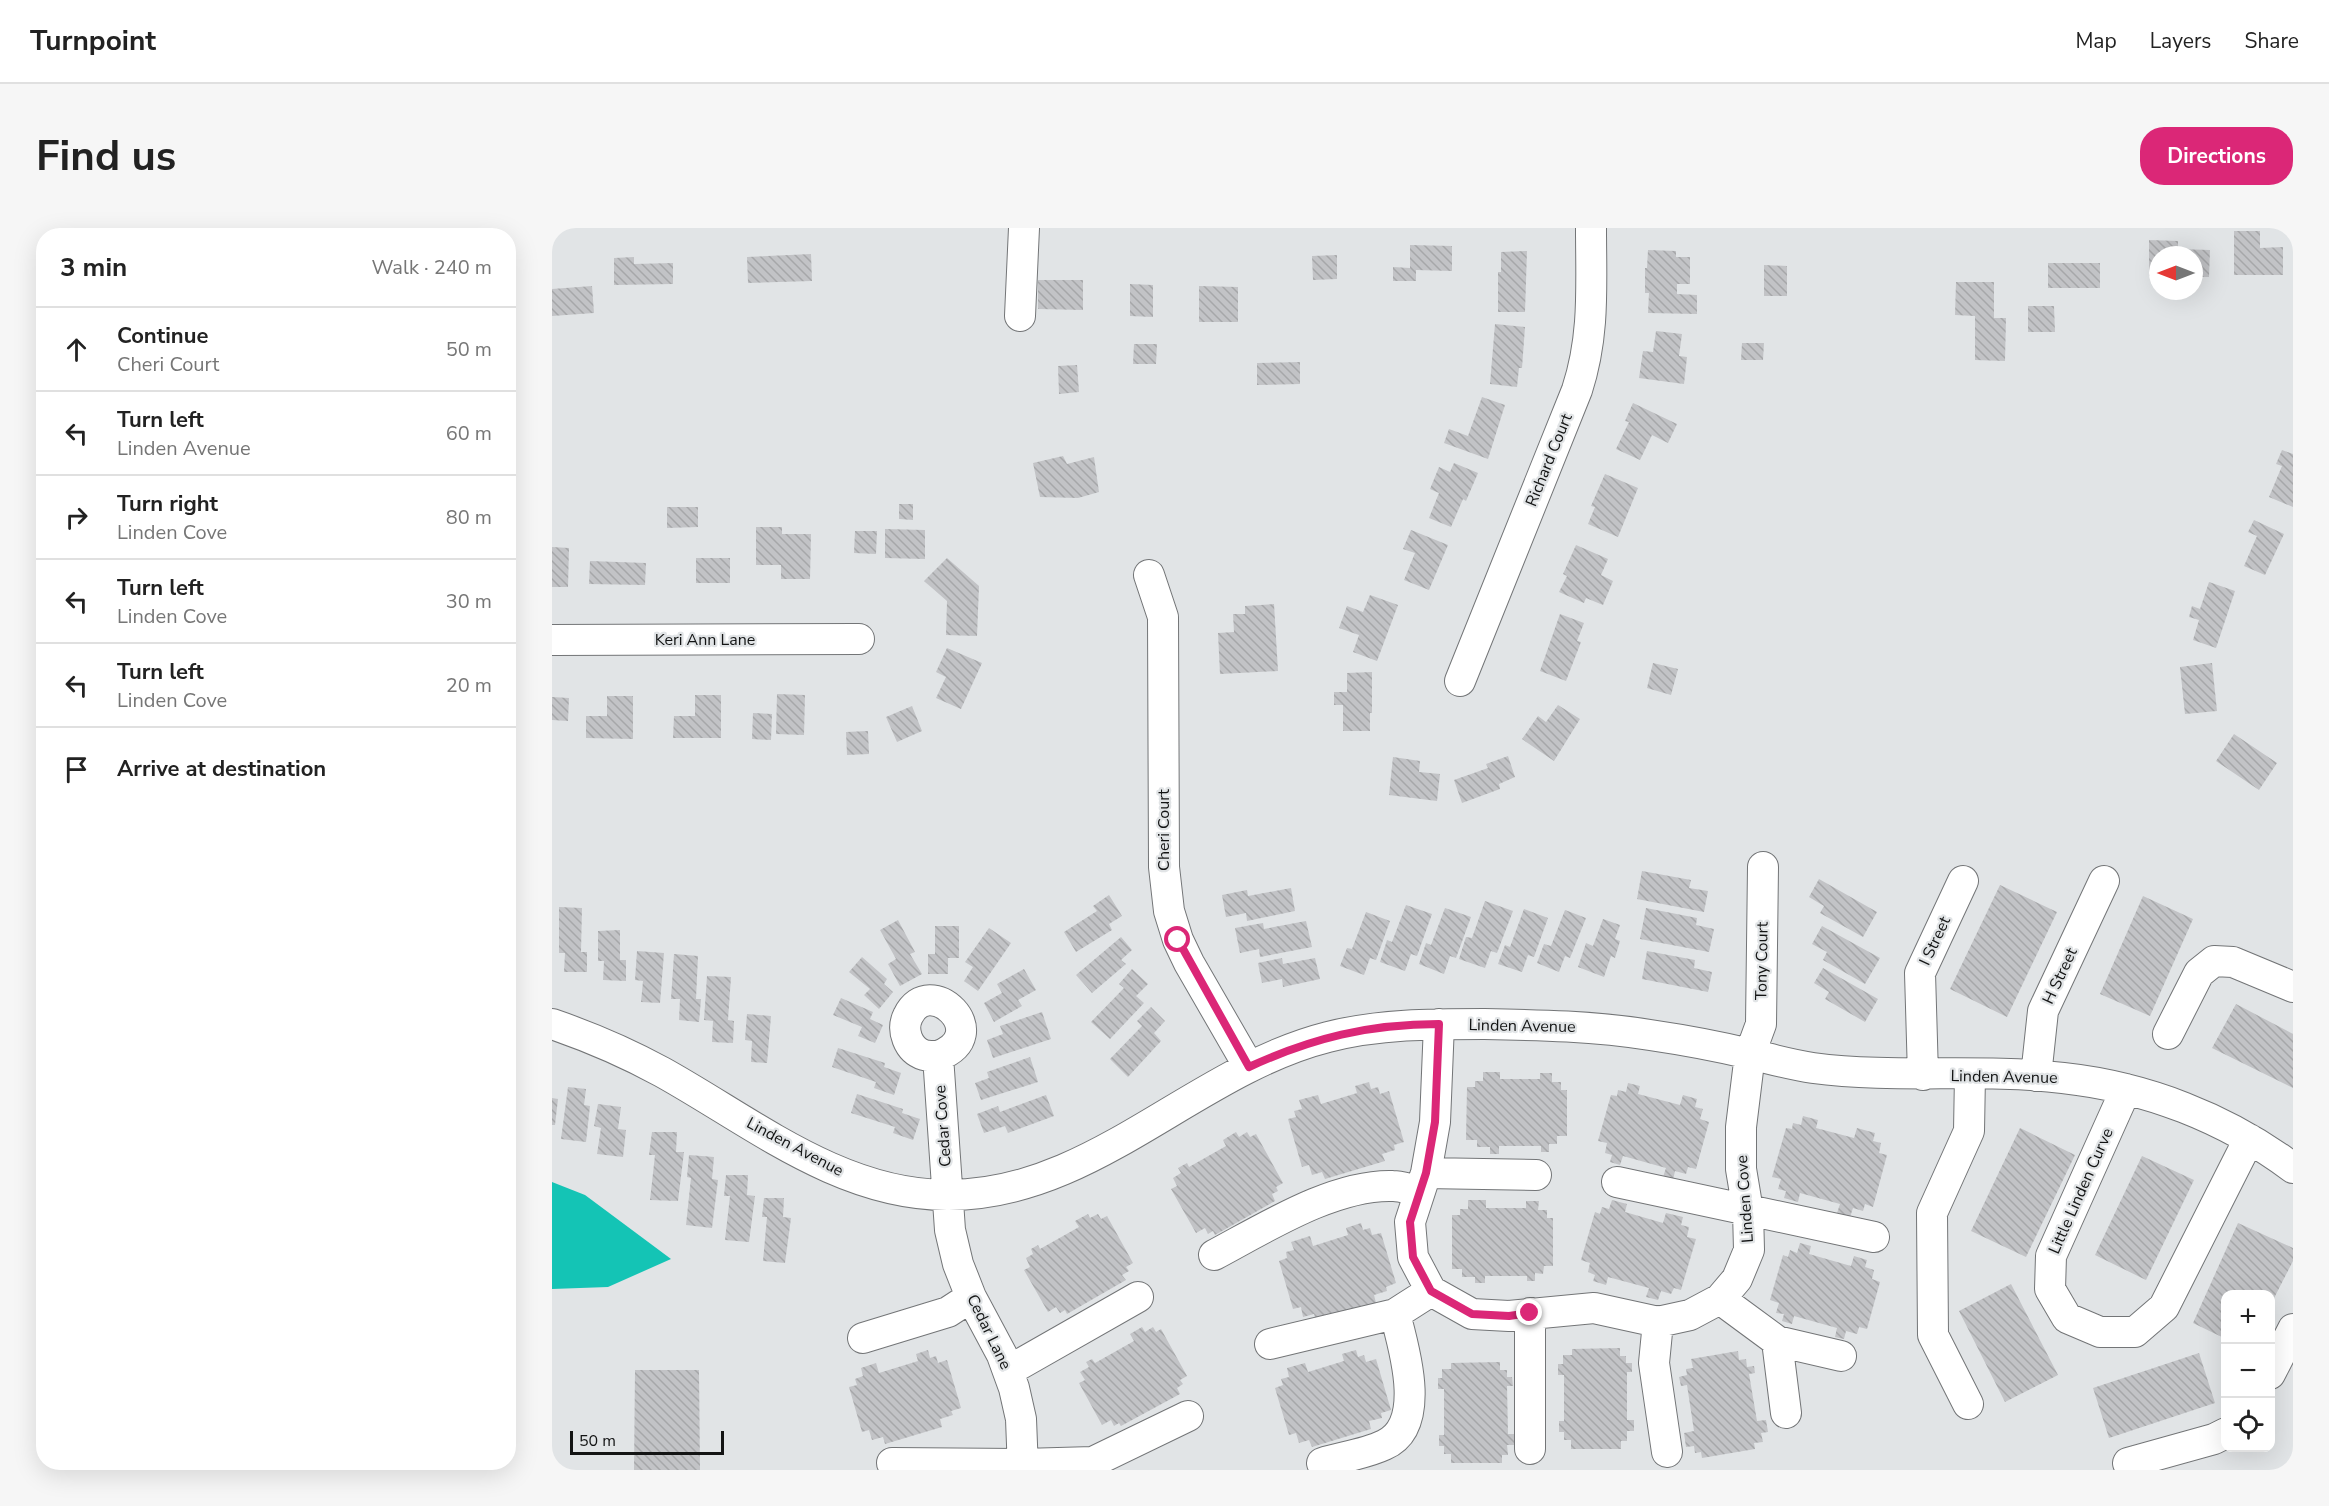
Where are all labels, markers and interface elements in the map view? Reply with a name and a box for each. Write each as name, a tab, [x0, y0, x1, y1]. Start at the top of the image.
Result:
text: Turnpoint	[30, 22, 156, 60]
text: Map	[2075, 27, 2117, 55]
text: Layers	[2150, 27, 2211, 55]
text: Share	[2244, 27, 2299, 55]
button: Directions	[2140, 127, 2293, 185]
text: Find us	[36, 128, 176, 185]
north arrow	[2149, 246, 2203, 300]
text: 3 min	[60, 250, 127, 285]
text: Walk · 240 m	[372, 254, 492, 281]
text: Continue	[117, 321, 208, 351]
icon: ahead	[60, 333, 93, 366]
text: 50 m	[446, 336, 492, 363]
text: Cheri Court	[117, 351, 219, 378]
text: Turn left	[117, 405, 204, 435]
street label: Richard Court	[1520, 410, 1578, 510]
icon: left	[60, 417, 93, 450]
text: 60 m	[446, 420, 492, 447]
text: Linden Avenue	[117, 435, 251, 462]
text: Turn right	[117, 489, 218, 519]
icon: right	[60, 501, 93, 534]
text: 80 m	[446, 504, 492, 531]
text: Linden Cove	[117, 519, 227, 546]
text: Turn left	[117, 573, 204, 603]
icon: left	[60, 585, 93, 618]
text: 30 m	[446, 588, 492, 615]
text: Linden Cove	[117, 603, 227, 630]
street label: Keri Ann Lane	[655, 629, 755, 651]
text: Turn left	[117, 657, 204, 687]
icon: left	[60, 669, 93, 702]
text: 20 m	[446, 672, 492, 699]
text: Linden Cove	[117, 687, 227, 714]
icon: arrive	[60, 753, 93, 786]
text: Arrive at destination	[117, 754, 326, 784]
street label: Cheri Court	[1153, 789, 1175, 871]
street label: I Street	[1914, 912, 1956, 969]
street label: Tony Court	[1750, 921, 1774, 1000]
route start	[1164, 926, 1190, 952]
street label: H Street	[2037, 944, 2083, 1008]
street label: Linden Avenue	[1468, 1014, 1576, 1038]
street label: Linden Avenue	[1950, 1065, 2058, 1089]
street label: Cedar Cove	[929, 1084, 957, 1168]
street label: Linden Avenue	[743, 1112, 847, 1182]
street label: Little Linden Curve	[2043, 1125, 2119, 1257]
street label: Linden Cove	[1731, 1154, 1759, 1244]
map controls	[2221, 1290, 2275, 1452]
button: +	[2221, 1290, 2275, 1344]
street label: Cedar Lane	[961, 1291, 1017, 1373]
route end	[1516, 1299, 1542, 1325]
button: −	[2221, 1344, 2275, 1398]
button: locate	[2221, 1398, 2275, 1452]
scale bar	[570, 1428, 724, 1456]
text: 50 m	[579, 1430, 616, 1452]

